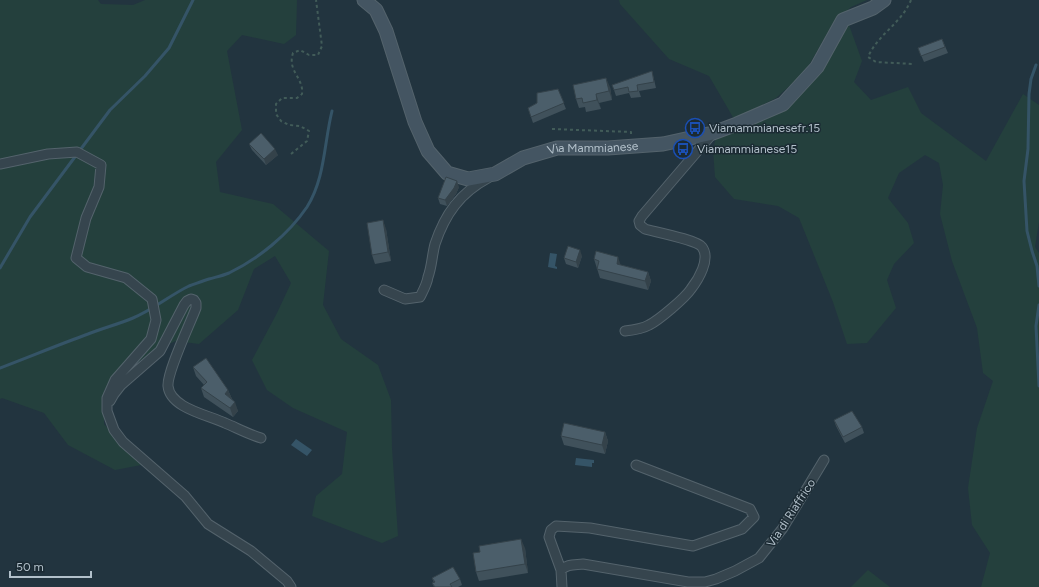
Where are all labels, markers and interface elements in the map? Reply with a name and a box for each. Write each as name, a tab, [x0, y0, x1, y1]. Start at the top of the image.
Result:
bus stop icon: Viamammianesefr.15	[684, 117, 706, 139]
place label: Viamammianesefr.15	[709, 121, 820, 135]
bus stop icon: Viamammianese15	[672, 138, 694, 160]
street label: Via Mammianese	[546, 139, 639, 157]
place label: Viamammianese15	[697, 142, 797, 156]
street label: Via di Riaffrico	[764, 476, 818, 550]
scale bar	[10, 553, 91, 579]
text: 50 m	[16, 560, 44, 574]

